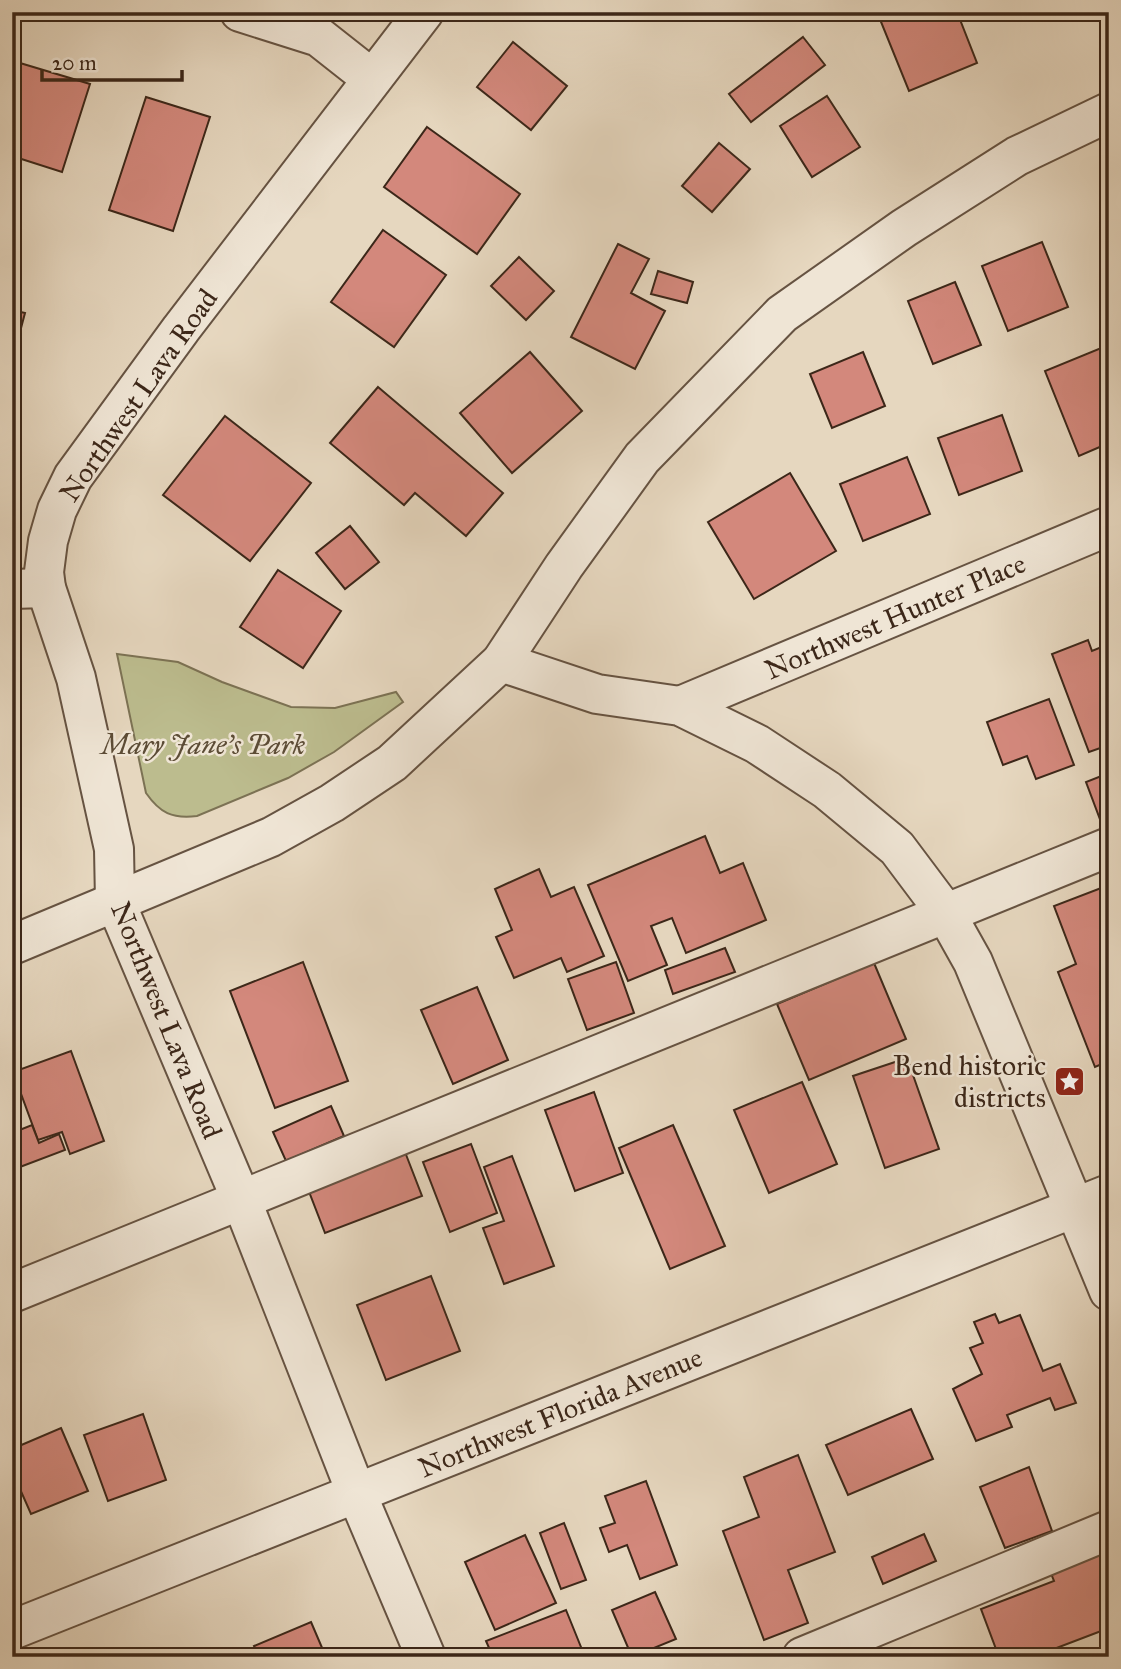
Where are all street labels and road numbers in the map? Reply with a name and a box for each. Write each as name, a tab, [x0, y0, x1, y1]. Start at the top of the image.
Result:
street label: Northwest Lava Road	[52, 282, 225, 509]
street label: Northwest Hunter Place	[760, 546, 1031, 687]
street label: Northwest Lava Road	[103, 897, 230, 1144]
street label: Northwest Florida Avenue	[413, 1339, 707, 1485]

